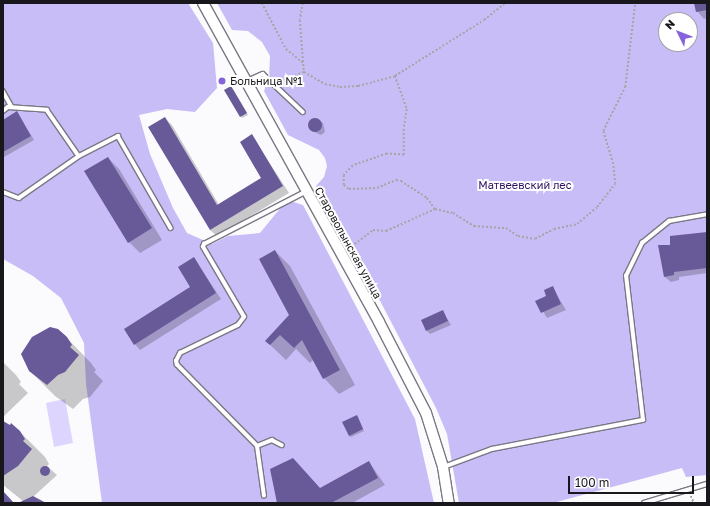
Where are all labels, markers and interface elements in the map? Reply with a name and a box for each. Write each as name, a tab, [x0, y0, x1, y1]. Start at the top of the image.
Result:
north arrow	[658, 12, 698, 52]
text: N	[662, 17, 677, 32]
place label: Больница №1	[230, 74, 303, 88]
marker: Больница №1	[217, 76, 227, 86]
park label: Матвеевский лес	[478, 178, 572, 192]
street label: Староволынская улица	[312, 185, 384, 301]
scale bar	[570, 468, 696, 494]
text: 100 m	[575, 475, 609, 490]

